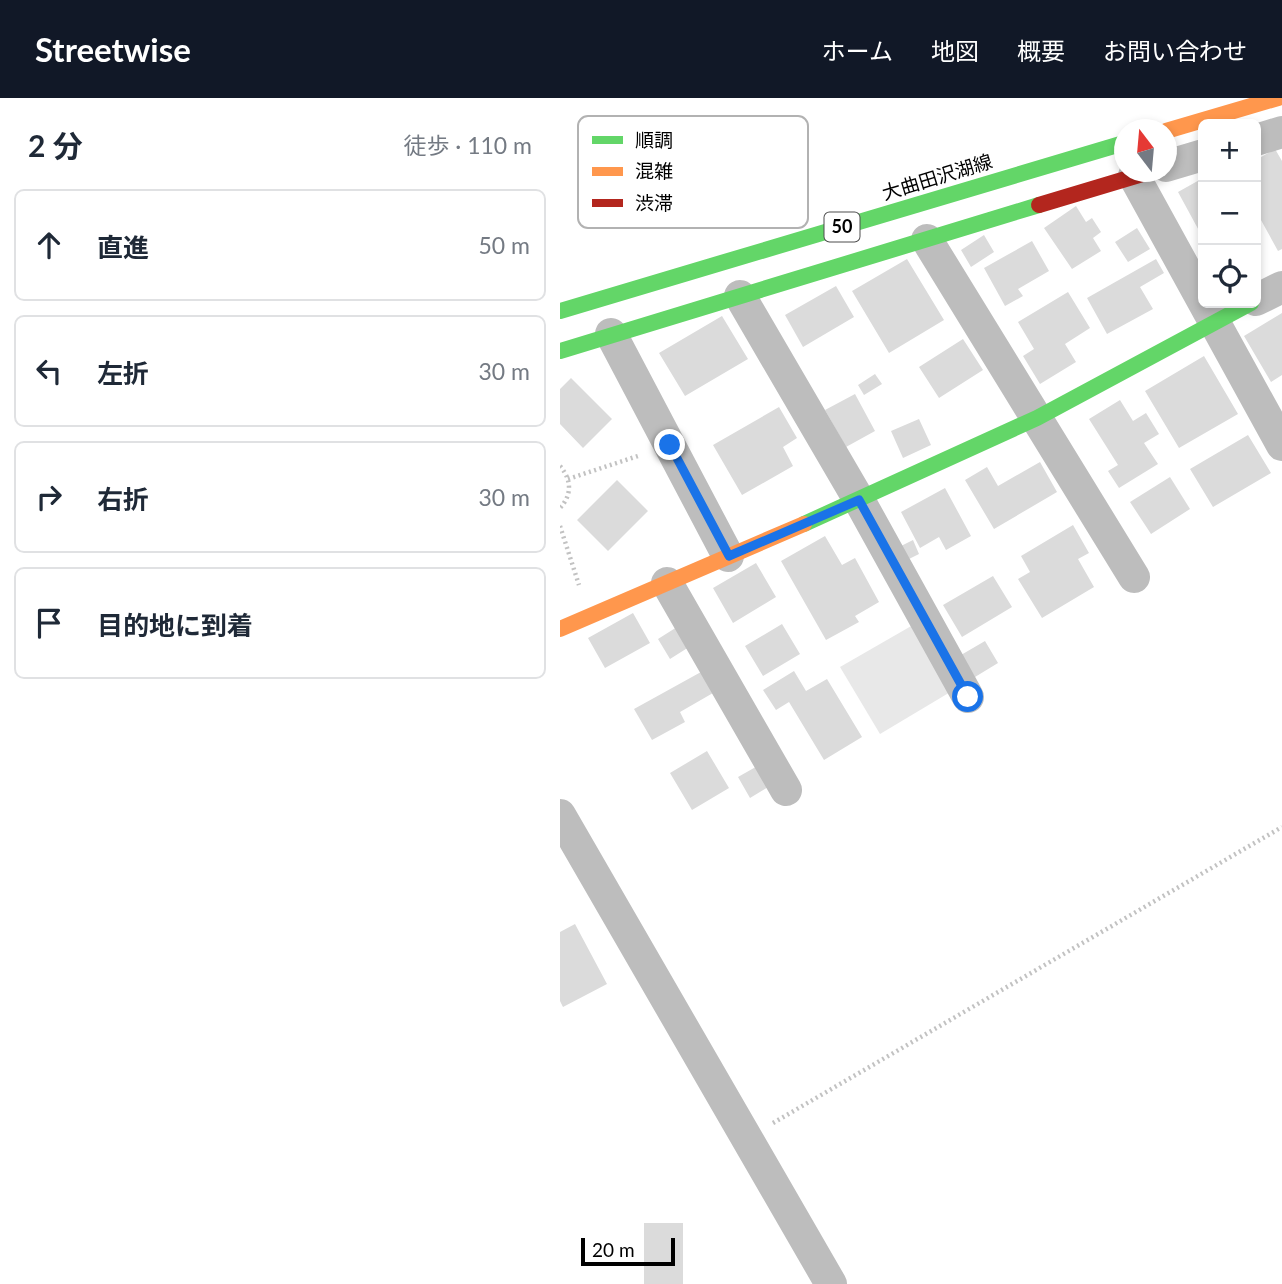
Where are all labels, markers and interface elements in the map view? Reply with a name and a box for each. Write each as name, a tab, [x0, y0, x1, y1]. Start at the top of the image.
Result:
text: Streetwise	[35, 29, 191, 69]
text: ホーム	[822, 36, 893, 65]
text: 地図	[931, 36, 979, 65]
text: 概要	[1017, 36, 1065, 65]
text: お問い合わせ	[1103, 36, 1247, 65]
legend	[578, 116, 808, 228]
north arrow	[1114, 119, 1177, 182]
map controls	[1198, 119, 1261, 308]
button: +	[1198, 119, 1261, 182]
text: 2 分	[28, 127, 83, 163]
text: 順調	[635, 128, 673, 151]
text: 徒歩 · 110 m	[403, 131, 532, 159]
street label: 大曲田沢湖線	[879, 149, 995, 204]
text: 混雑	[635, 159, 673, 182]
button: −	[1198, 182, 1261, 245]
text: 渋滞	[635, 191, 673, 214]
road number: 50	[824, 212, 860, 242]
icon: ahead	[30, 226, 68, 264]
text: 直進	[97, 231, 149, 263]
text: 50 m	[479, 231, 530, 259]
button: locate	[1198, 245, 1261, 308]
icon: left	[30, 352, 68, 390]
text: 左折	[97, 357, 149, 389]
text: 30 m	[479, 357, 530, 385]
route end	[654, 429, 685, 460]
icon: right	[30, 478, 68, 516]
text: 右折	[97, 483, 149, 515]
text: 30 m	[479, 483, 530, 511]
icon: arrive	[30, 604, 68, 642]
text: 目的地に到着	[97, 609, 253, 641]
route start	[952, 681, 983, 712]
scale bar	[581, 1235, 676, 1267]
text: 20 m	[592, 1238, 635, 1261]

